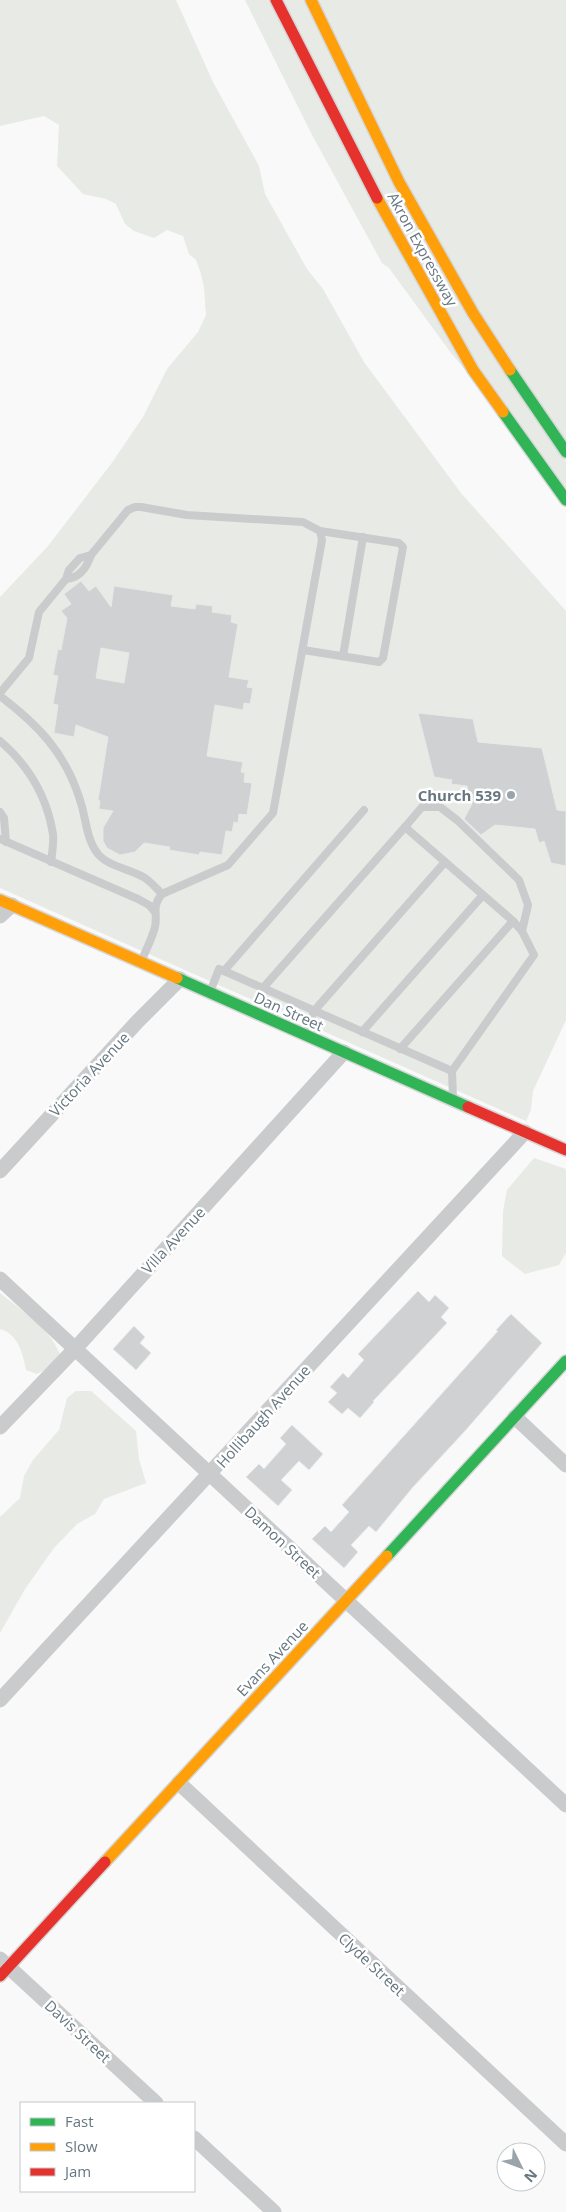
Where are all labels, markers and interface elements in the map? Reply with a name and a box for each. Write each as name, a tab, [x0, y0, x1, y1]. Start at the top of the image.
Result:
street label: Akron Expressway	[383, 188, 463, 310]
place label: Church 539	[418, 785, 501, 805]
marker: Church 539	[505, 789, 517, 801]
street label: Dan Street	[251, 987, 327, 1035]
street label: Victoria Avenue	[45, 1027, 133, 1121]
street label: Villa Avenue	[137, 1202, 209, 1278]
street label: Hollibaugh Avenue	[212, 1360, 314, 1472]
street label: Damon Street	[241, 1502, 325, 1582]
street label: Evans Avenue	[232, 1616, 312, 1700]
street label: Clyde Street	[334, 1928, 410, 2000]
street label: Davis Street	[41, 1995, 115, 2067]
legend	[20, 2102, 195, 2192]
text: Fast	[65, 2111, 94, 2131]
text: Slow	[65, 2136, 98, 2156]
north arrow	[496, 2142, 546, 2192]
text: Jam	[63, 2161, 91, 2181]
text: N	[520, 2165, 542, 2187]

